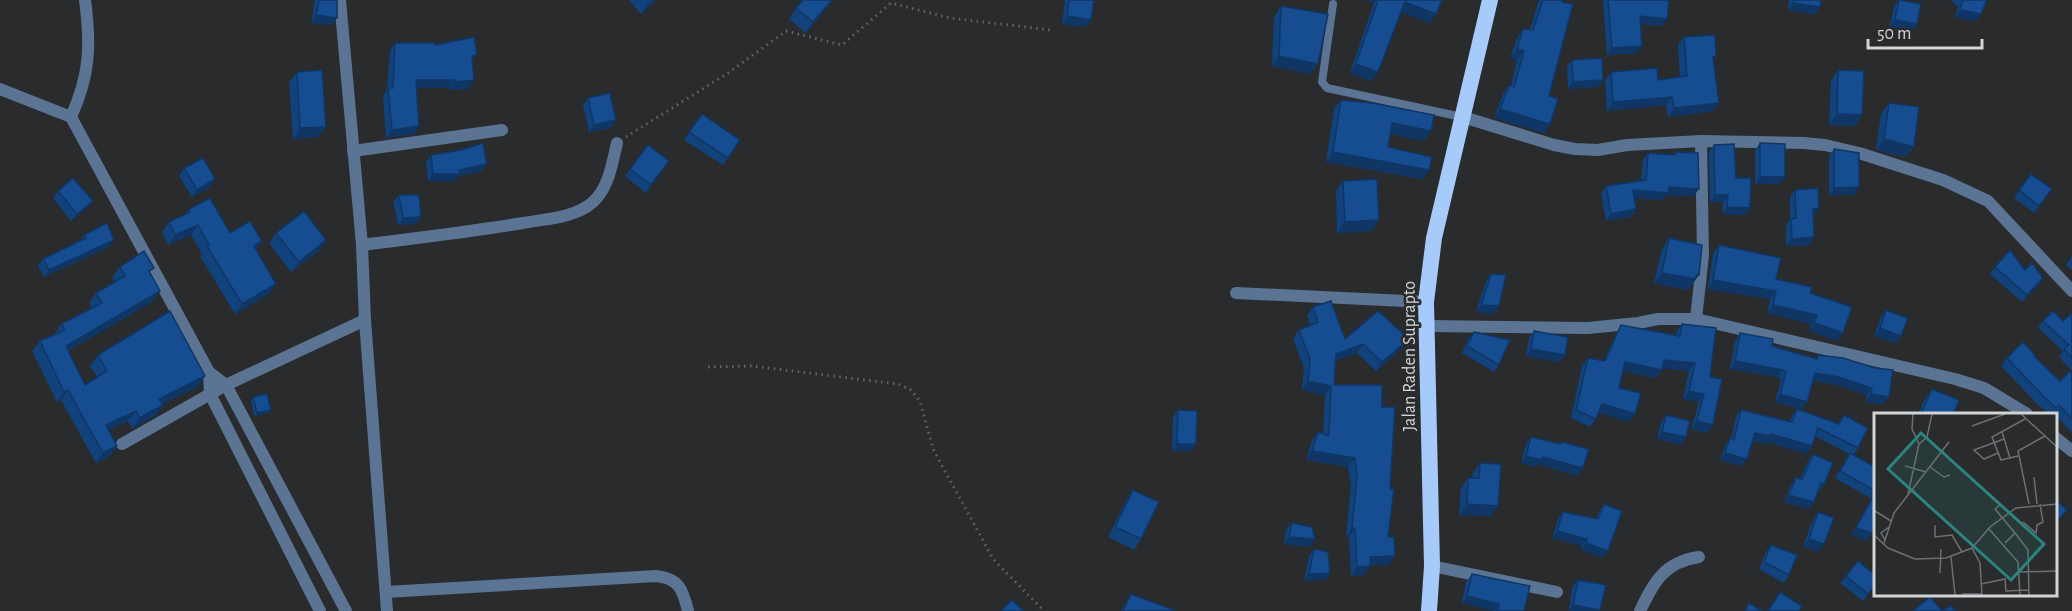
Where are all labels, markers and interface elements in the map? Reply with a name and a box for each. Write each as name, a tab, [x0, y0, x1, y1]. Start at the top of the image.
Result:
scale bar	[1868, 12, 1982, 50]
text: 50 m	[1877, 25, 1911, 43]
street label: Jalan Raden Suprapto	[1401, 281, 1419, 431]
inset map	[1874, 413, 2057, 596]

